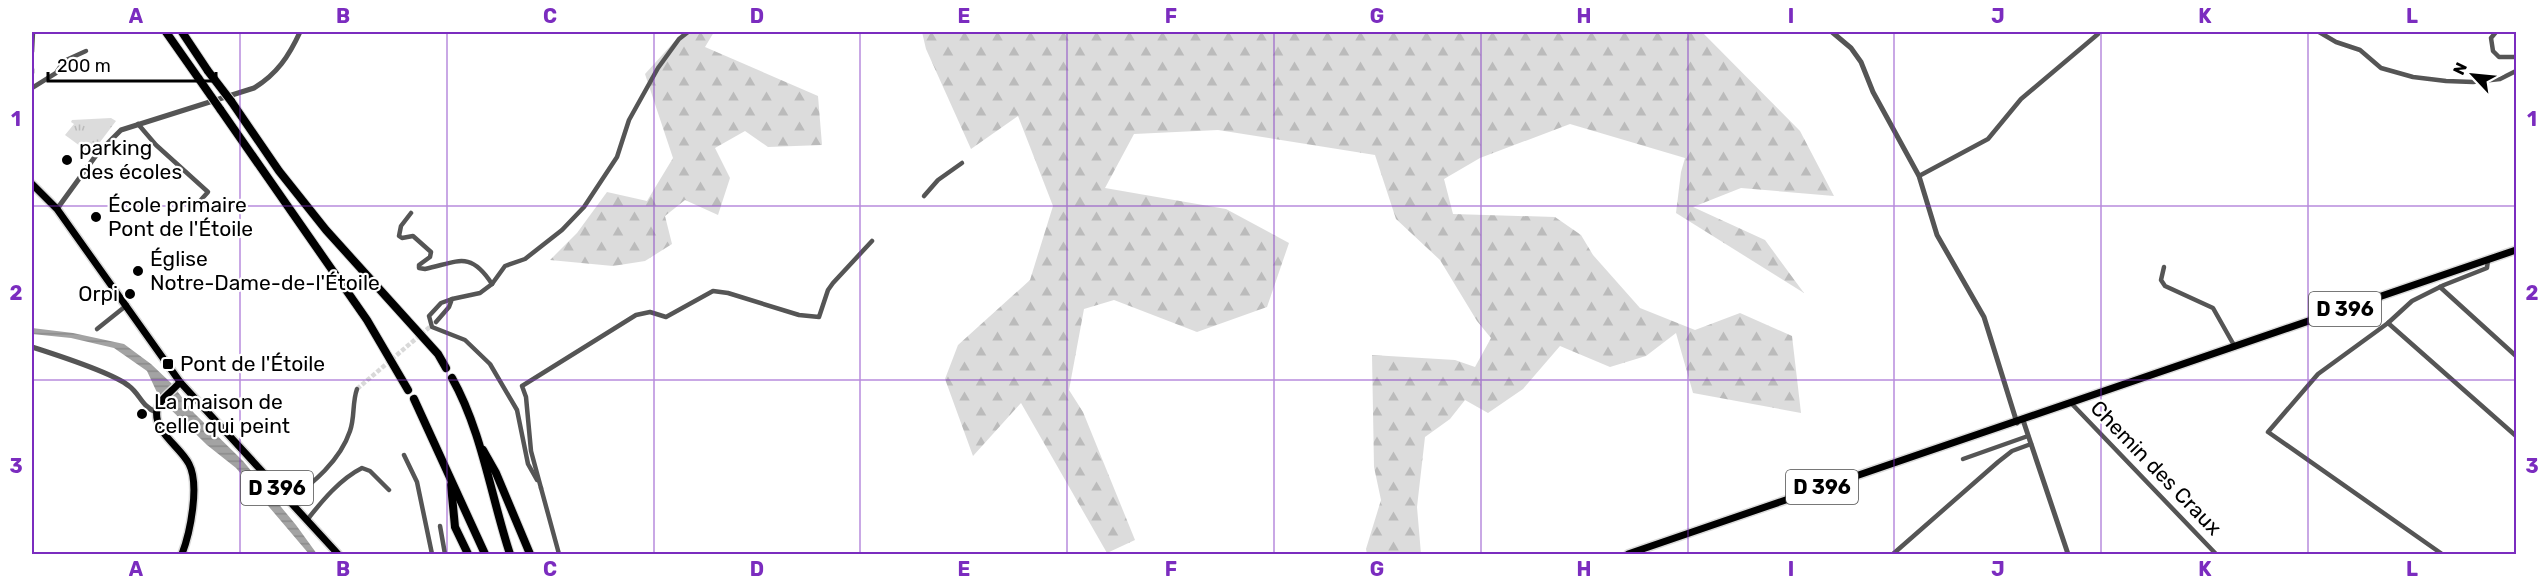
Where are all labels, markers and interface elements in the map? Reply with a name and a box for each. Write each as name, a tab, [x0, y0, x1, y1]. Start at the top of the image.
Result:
text: A	[129, 4, 144, 28]
text: B	[336, 4, 350, 28]
text: C	[543, 4, 557, 28]
text: D	[750, 4, 764, 28]
text: E	[958, 4, 970, 28]
text: F	[1165, 4, 1177, 28]
text: G	[1370, 4, 1384, 28]
text: H	[1577, 4, 1591, 28]
text: I	[1788, 4, 1794, 28]
text: J	[1991, 4, 2005, 28]
text: K	[2198, 4, 2212, 28]
text: L	[2406, 4, 2418, 28]
scale bar	[48, 45, 216, 83]
north arrow	[2443, 45, 2503, 105]
text: 200 m	[57, 55, 111, 77]
text: N	[2449, 59, 2471, 78]
text: 1	[11, 107, 21, 131]
text: 1	[2527, 107, 2537, 131]
place label: parking des écoles	[79, 135, 182, 184]
marker: parking des écoles	[60, 153, 74, 167]
place label: École primaire Pont de l'Étoile	[108, 192, 253, 241]
marker: École primaire Pont de l'Étoile	[89, 210, 103, 224]
place label: Église Notre-Dame-de-l'Étoile	[150, 246, 380, 295]
marker: Église Notre-Dame-de-l'Étoile	[131, 264, 145, 278]
text: 2	[10, 281, 23, 305]
place label: Orpi	[78, 281, 118, 306]
text: 2	[2526, 281, 2539, 305]
marker: Orpi	[123, 287, 137, 301]
road number: D 396	[2309, 292, 2381, 326]
place label: Pont de l'Étoile	[180, 351, 325, 376]
marker: Pont de l'Étoile	[161, 357, 175, 371]
place label: La maison de celle qui peint	[154, 389, 290, 438]
street label: Chemin des Craux	[2086, 395, 2227, 540]
marker: La maison de celle qui peint	[135, 407, 149, 421]
text: 3	[9, 454, 23, 478]
text: 3	[2525, 454, 2539, 478]
road number: D 396	[1786, 470, 1858, 504]
road number: D 396	[241, 471, 313, 505]
text: A	[129, 557, 144, 581]
text: B	[336, 557, 350, 581]
text: C	[543, 557, 557, 581]
text: D	[750, 557, 764, 581]
text: E	[958, 557, 970, 581]
text: F	[1165, 557, 1177, 581]
text: G	[1370, 557, 1384, 581]
text: H	[1577, 557, 1591, 581]
text: I	[1788, 557, 1794, 581]
text: J	[1991, 557, 2005, 581]
text: K	[2198, 557, 2212, 581]
text: L	[2406, 557, 2418, 581]

